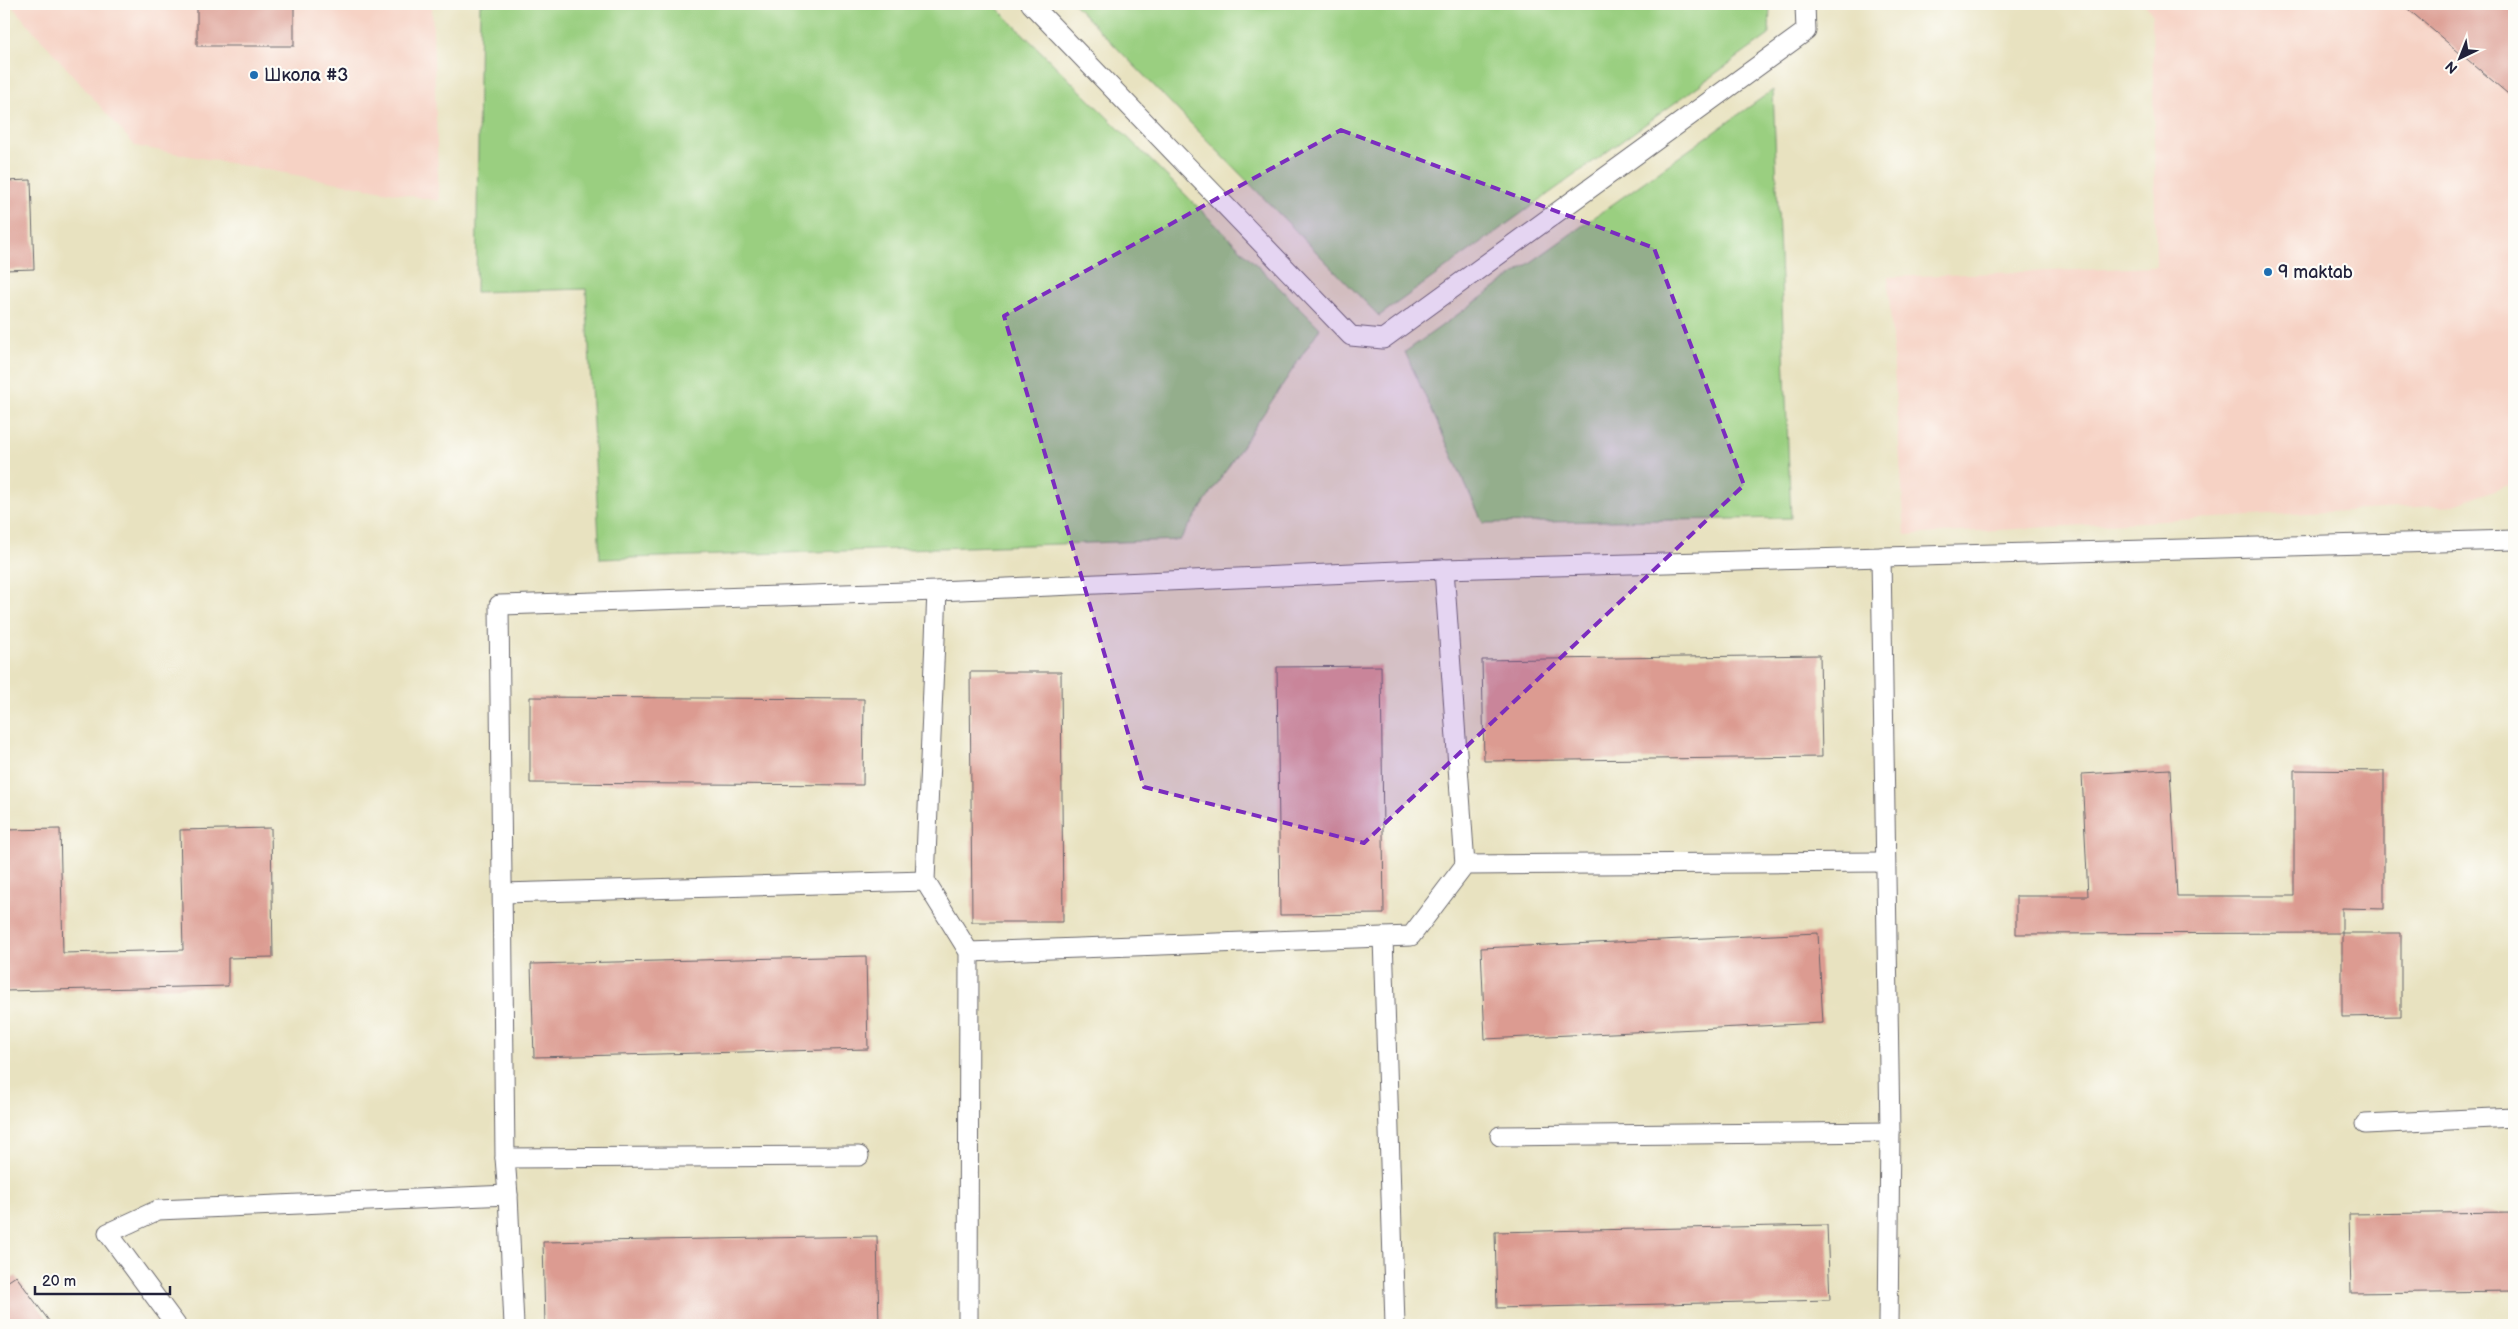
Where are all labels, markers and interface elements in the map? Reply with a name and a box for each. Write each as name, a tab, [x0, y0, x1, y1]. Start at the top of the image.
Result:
north arrow	[2436, 32, 2486, 82]
text: N	[2442, 57, 2461, 77]
place label: Школа #3	[264, 65, 348, 86]
marker: Школа #3	[248, 69, 260, 81]
place label: 9 maktab	[2278, 262, 2353, 283]
marker: 9 maktab	[2262, 266, 2274, 278]
scale bar	[35, 1264, 170, 1296]
text: 20 m	[42, 1272, 76, 1291]

